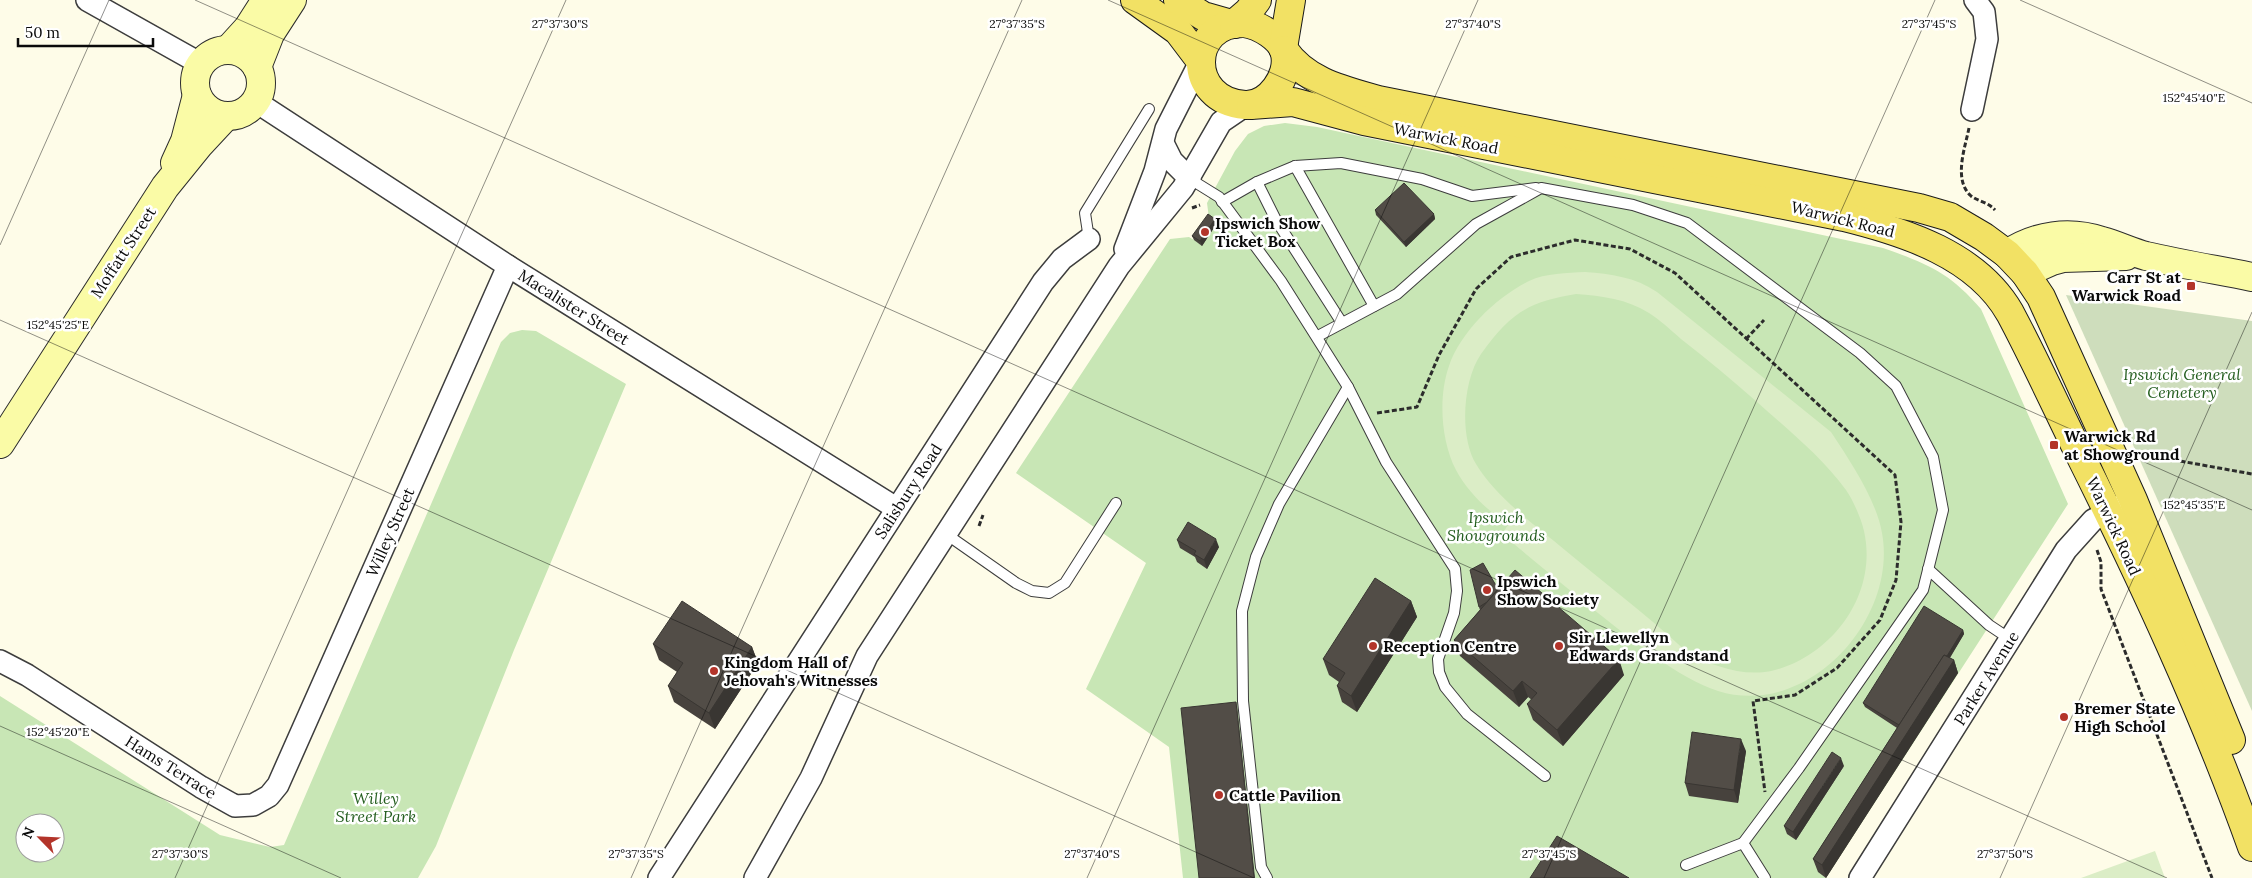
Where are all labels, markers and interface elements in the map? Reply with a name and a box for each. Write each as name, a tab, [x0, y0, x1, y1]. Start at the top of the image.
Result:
scale bar	[18, 15, 152, 47]
text: 27°37'30"S	[532, 16, 588, 31]
text: 27°37'35"S	[989, 16, 1045, 31]
text: 27°37'40"S	[1445, 16, 1501, 31]
text: 27°37'45"S	[1902, 16, 1957, 31]
text: 50 m	[25, 23, 60, 42]
text: 152°45'40"E	[2163, 90, 2225, 105]
street label: Warwick Road	[1392, 118, 1501, 158]
street label: Warwick Road	[1789, 196, 1897, 242]
street label: Moffatt Street	[86, 202, 160, 302]
place label: Ipswich Show Ticket Box	[1215, 213, 1320, 251]
marker: Ipswich Show Ticket Box	[1199, 226, 1211, 238]
street label: Macalister Street	[515, 265, 634, 350]
place label: Carr St at Warwick Road	[2072, 267, 2181, 305]
marker: Carr St at Warwick Road	[2185, 280, 2197, 292]
text: 152°45'25"E	[27, 317, 89, 332]
park label: Ipswich General Cemetery	[2123, 364, 2241, 402]
place label: Warwick Rd at Showground	[2064, 426, 2180, 464]
street label: Salisbury Road	[870, 439, 946, 542]
marker: Warwick Rd at Showground	[2048, 439, 2060, 451]
street label: Warwick Road	[2082, 474, 2146, 579]
street label: Willey Street	[361, 484, 419, 580]
text: 152°45'35"E	[2163, 497, 2225, 512]
park label: Ipswich Showgrounds	[1447, 507, 1545, 545]
place label: Ipswich Show Society	[1497, 571, 1599, 609]
marker: Ipswich Show Society	[1481, 584, 1493, 596]
place label: Sir Llewellyn Edwards Grandstand	[1569, 627, 1729, 665]
street label: Parker Avenue	[1949, 627, 2023, 729]
place label: Reception Centre	[1383, 636, 1517, 656]
marker: Reception Centre	[1367, 640, 1379, 652]
marker: Sir Llewellyn Edwards Grandstand	[1553, 640, 1565, 652]
place label: Kingdom Hall of Jehovah's Witnesses	[724, 652, 878, 690]
marker: Kingdom Hall of Jehovah's Witnesses	[708, 665, 720, 677]
place label: Bremer State High School	[2074, 698, 2176, 736]
marker: Bremer State High School	[2058, 711, 2070, 723]
text: 152°45'20"E	[27, 724, 89, 739]
street label: Hams Terrace	[122, 731, 221, 803]
place label: Cattle Pavilion	[1229, 785, 1341, 805]
park label: Willey Street Park	[336, 788, 416, 826]
marker: Cattle Pavilion	[1213, 789, 1225, 801]
north arrow	[15, 813, 65, 863]
text: N	[18, 824, 39, 841]
text: 27°37'30"S	[152, 846, 208, 861]
text: 27°37'35"S	[608, 846, 664, 861]
text: 27°37'40"S	[1064, 846, 1120, 861]
text: 27°37'45"S	[1522, 846, 1577, 861]
text: 27°37'50"S	[1977, 846, 2033, 861]

